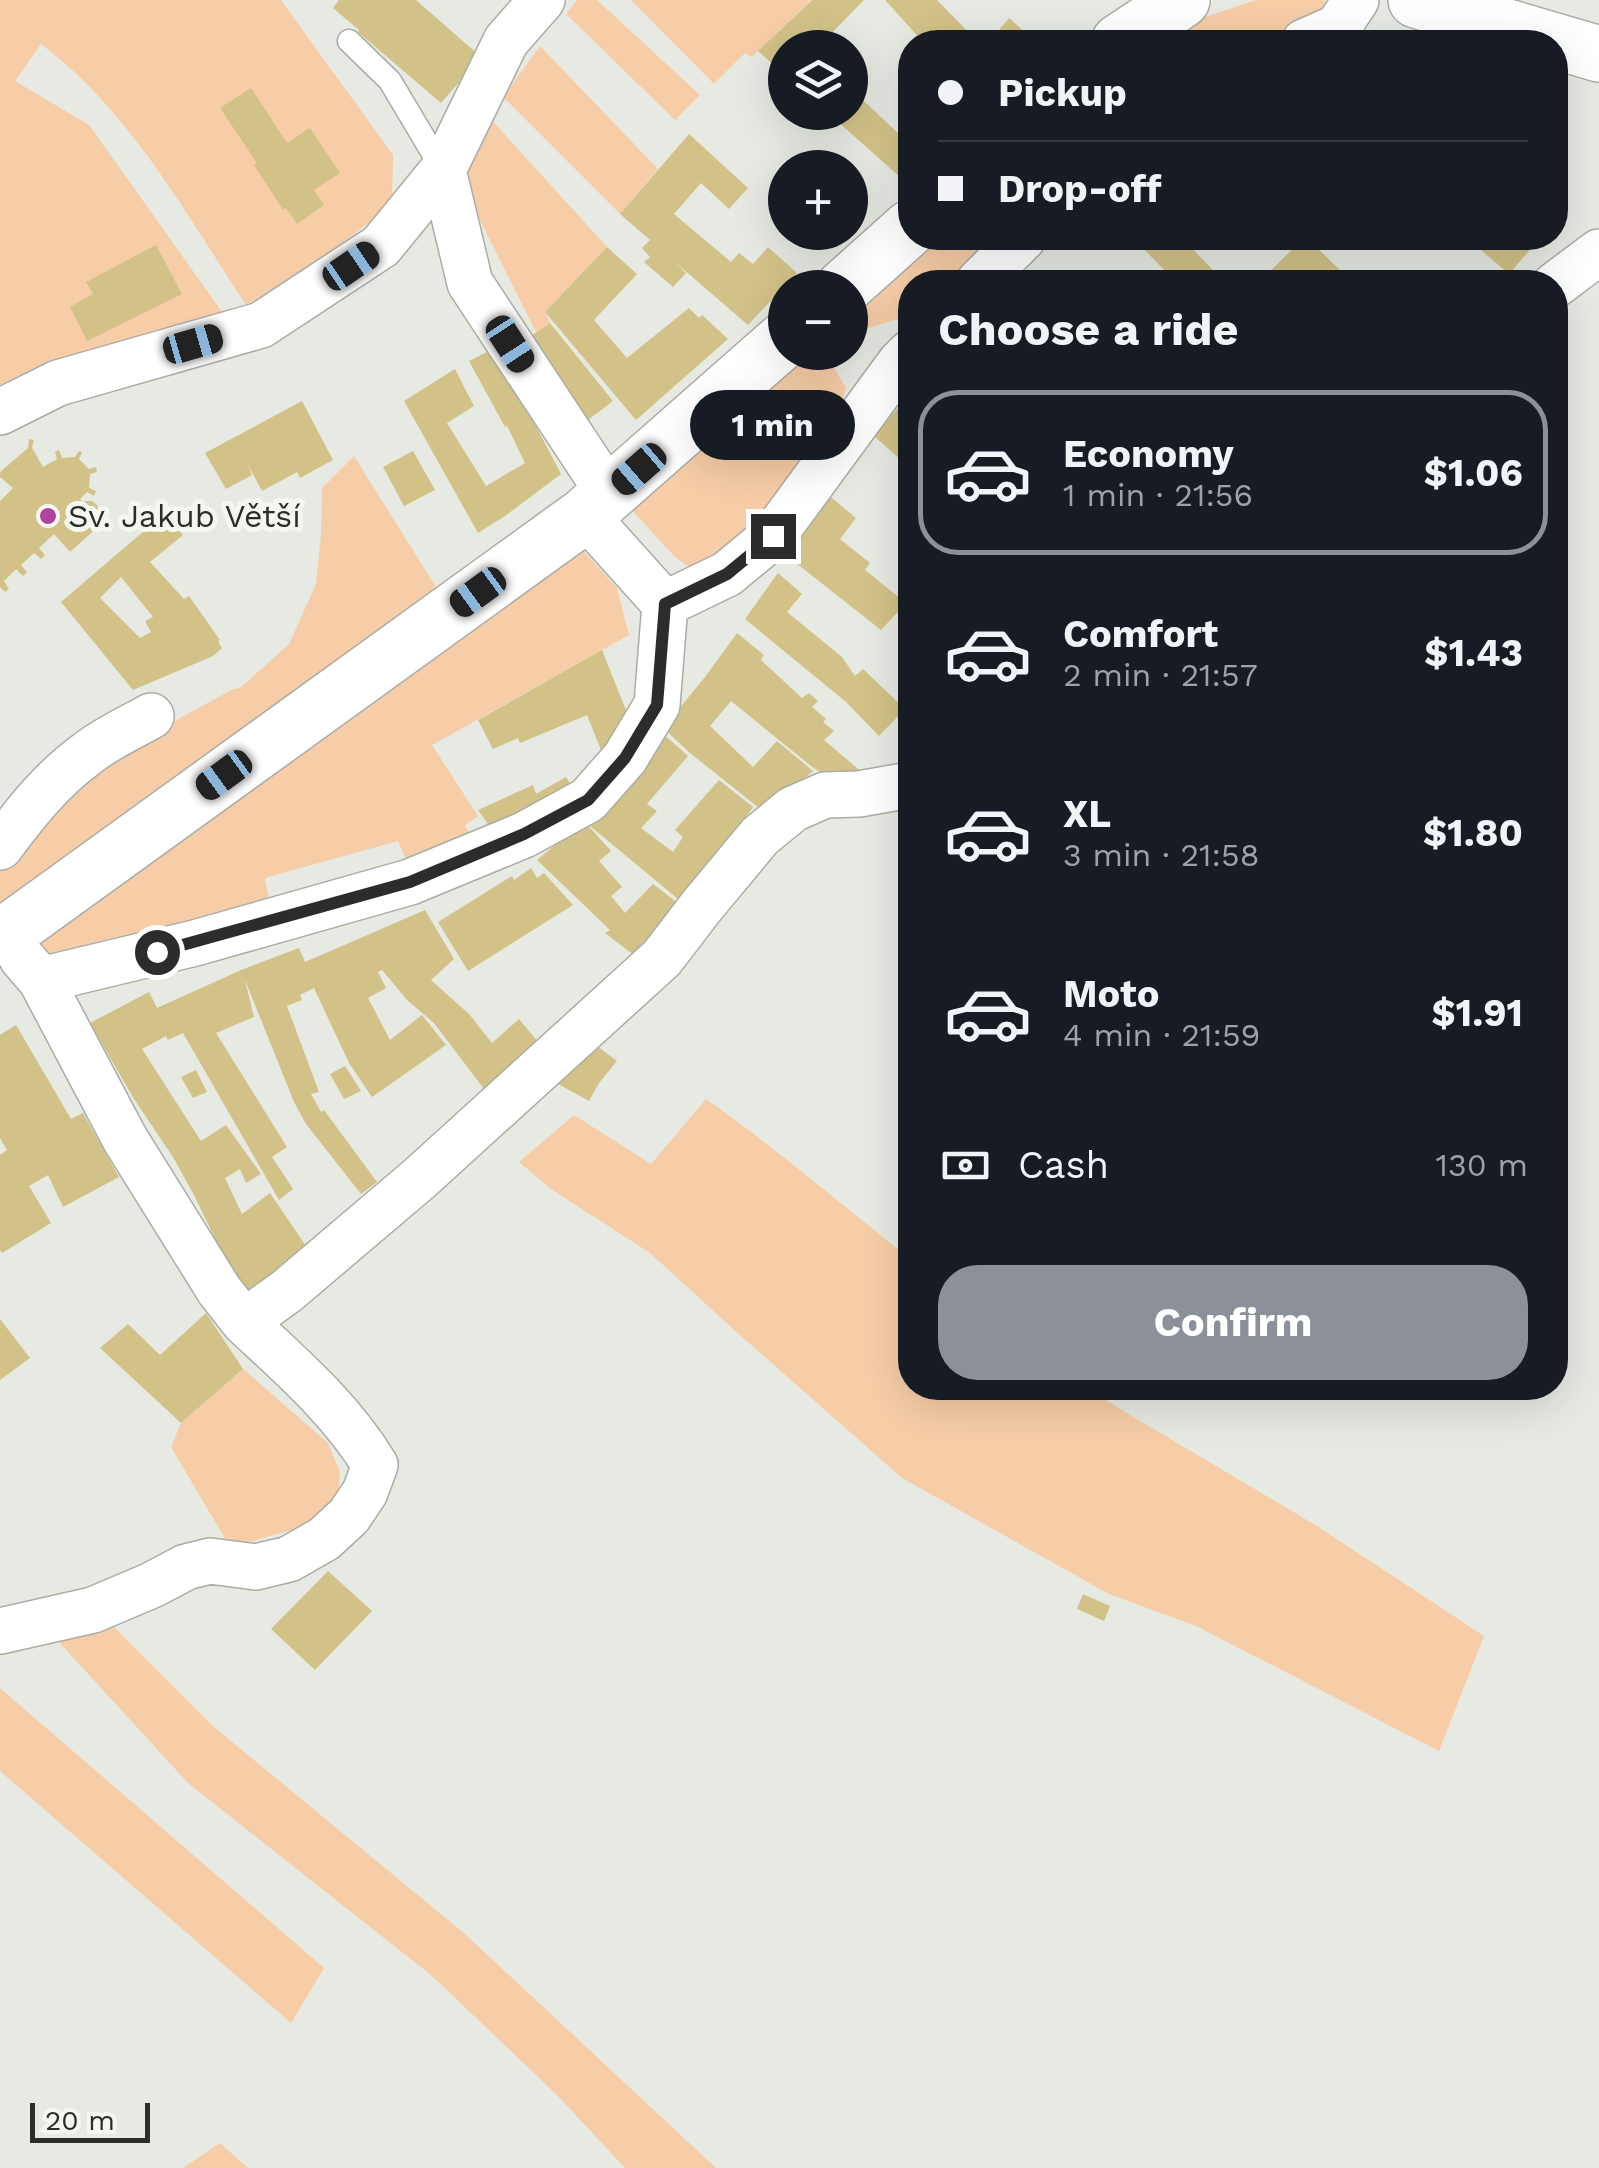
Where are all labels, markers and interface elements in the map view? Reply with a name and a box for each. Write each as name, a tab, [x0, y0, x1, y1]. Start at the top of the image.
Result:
map controls	[768, 30, 868, 370]
button: layers	[768, 30, 868, 130]
text: Pickup	[998, 71, 1127, 115]
button: +	[768, 150, 868, 250]
text: Drop-off	[998, 167, 1162, 211]
car	[318, 237, 384, 295]
button: −	[768, 270, 868, 370]
text: Choose a ride	[938, 303, 1238, 356]
car	[481, 311, 539, 377]
car	[160, 321, 226, 367]
callout: 1 min	[690, 391, 856, 461]
text: 1 min	[731, 406, 814, 444]
icon: car	[943, 428, 1033, 518]
text: Economy	[1063, 432, 1234, 476]
car	[607, 438, 671, 500]
text: $1.06	[1424, 451, 1523, 495]
text: 1 min · 21:56	[1063, 476, 1253, 514]
place label: Sv. Jakub Větší	[68, 497, 301, 535]
marker: Sv. Jakub Větší	[37, 505, 59, 527]
route end	[751, 514, 796, 559]
car	[445, 562, 511, 622]
icon: car	[943, 608, 1033, 698]
text: Comfort	[1063, 612, 1218, 656]
text: $1.43	[1424, 631, 1523, 675]
text: 2 min · 21:57	[1063, 656, 1258, 694]
car	[191, 745, 257, 805]
icon: car	[943, 788, 1033, 878]
text: XL	[1063, 792, 1111, 836]
text: $1.80	[1423, 811, 1523, 855]
text: 3 min · 21:58	[1063, 836, 1259, 874]
route start	[135, 930, 180, 975]
icon: car	[943, 968, 1033, 1058]
text: Moto	[1063, 972, 1159, 1016]
text: $1.91	[1431, 991, 1523, 1035]
text: 4 min · 21:59	[1063, 1016, 1260, 1054]
icon: cash	[938, 1138, 993, 1193]
text: Cash	[1018, 1143, 1109, 1187]
text: 130 m	[1436, 1146, 1528, 1184]
button: Confirm	[938, 1265, 1528, 1380]
scale bar	[30, 2098, 150, 2142]
text: 20 m	[45, 2104, 115, 2137]

